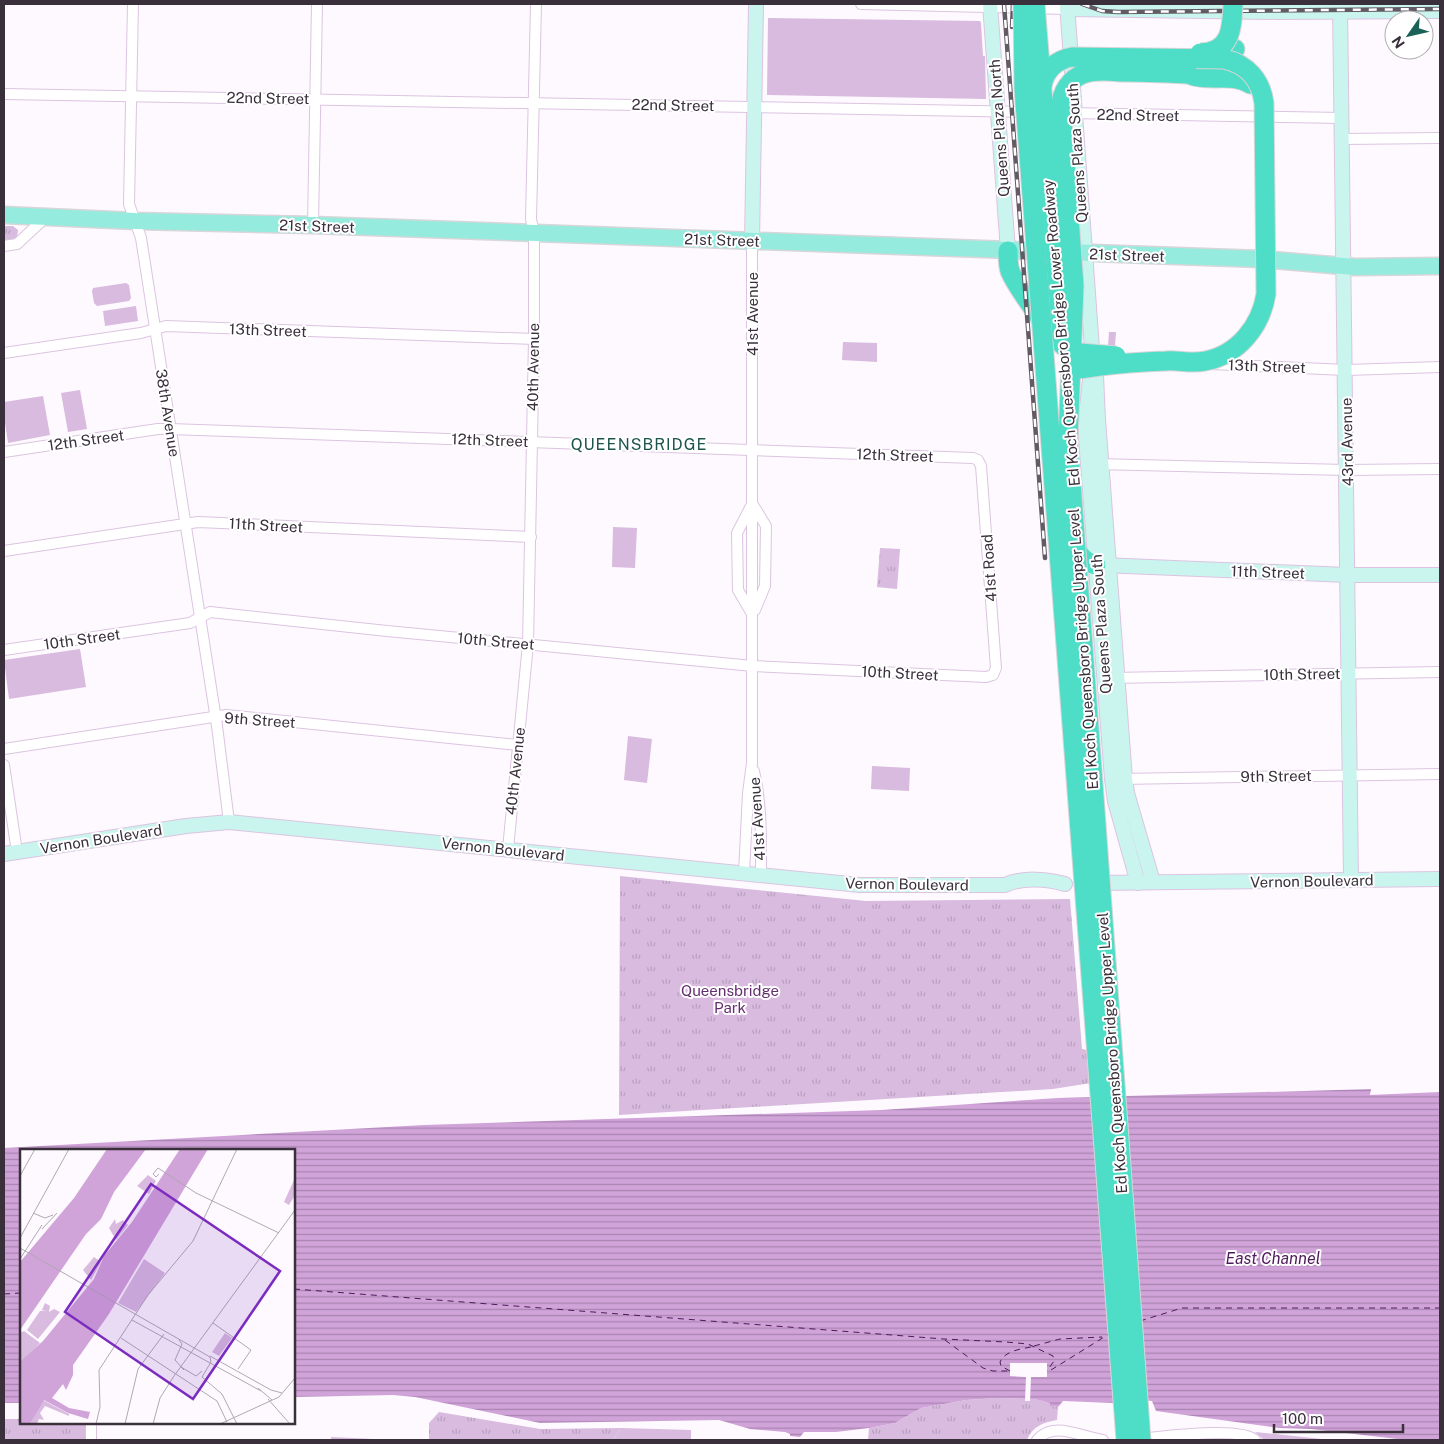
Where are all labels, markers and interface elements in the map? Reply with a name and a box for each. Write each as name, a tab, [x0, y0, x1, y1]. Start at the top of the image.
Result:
north arrow	[1384, 10, 1434, 60]
text: N	[1389, 33, 1408, 51]
street label: Queens Plaza North	[986, 59, 1012, 197]
street label: Queens Plaza South	[1064, 83, 1090, 223]
street label: 22nd Street	[226, 89, 310, 107]
street label: 22nd Street	[631, 96, 715, 114]
street label: 22nd Street	[1096, 106, 1180, 124]
street label: Ed Koch Queensboro Bridge Lower Roadway	[1039, 179, 1083, 487]
street label: 21st Street	[279, 216, 355, 236]
street label: 21st Street	[684, 230, 760, 250]
street label: 21st Street	[1089, 245, 1165, 265]
street label: 41st Avenue	[744, 272, 761, 356]
street label: 13th Street	[229, 320, 307, 340]
street label: 40th Avenue	[524, 323, 542, 411]
street label: 13th Street	[1228, 356, 1306, 376]
street label: 38th Avenue	[153, 368, 183, 458]
street label: 43rd Avenue	[1338, 397, 1356, 487]
street label: 12th Street	[47, 426, 125, 454]
street label: 12th Street	[451, 430, 529, 450]
district label: QUEENSBRIDGE	[571, 435, 707, 454]
street label: 12th Street	[856, 445, 934, 465]
street label: Ed Koch Queensboro Bridge Upper Level	[1065, 508, 1101, 790]
street label: 11th Street	[229, 515, 304, 535]
street label: 41st Road	[978, 534, 1000, 602]
street label: Queens Plaza South	[1088, 554, 1114, 694]
street label: 11th Street	[1231, 562, 1306, 582]
street label: 10th Street	[43, 625, 122, 653]
street label: 10th Street	[457, 629, 535, 653]
street label: 10th Street	[861, 662, 939, 684]
street label: 10th Street	[1263, 665, 1341, 683]
street label: 9th Street	[224, 709, 296, 731]
street label: 40th Avenue	[502, 726, 528, 816]
street label: 9th Street	[1240, 767, 1312, 785]
street label: 41st Avenue	[746, 777, 768, 861]
street label: Vernon Boulevard	[39, 821, 163, 857]
street label: Vernon Boulevard	[441, 834, 565, 864]
street label: Vernon Boulevard	[1250, 871, 1374, 891]
street label: Vernon Boulevard	[845, 874, 969, 894]
street label: Ed Koch Queensboro Bridge Upper Level	[1094, 912, 1130, 1194]
park label: Queensbridge Park	[681, 982, 779, 1016]
inset map	[20, 1149, 295, 1424]
water label: East Channel	[1226, 1249, 1320, 1268]
scale bar	[1274, 1402, 1403, 1434]
text: 100 m	[1282, 1410, 1323, 1427]

